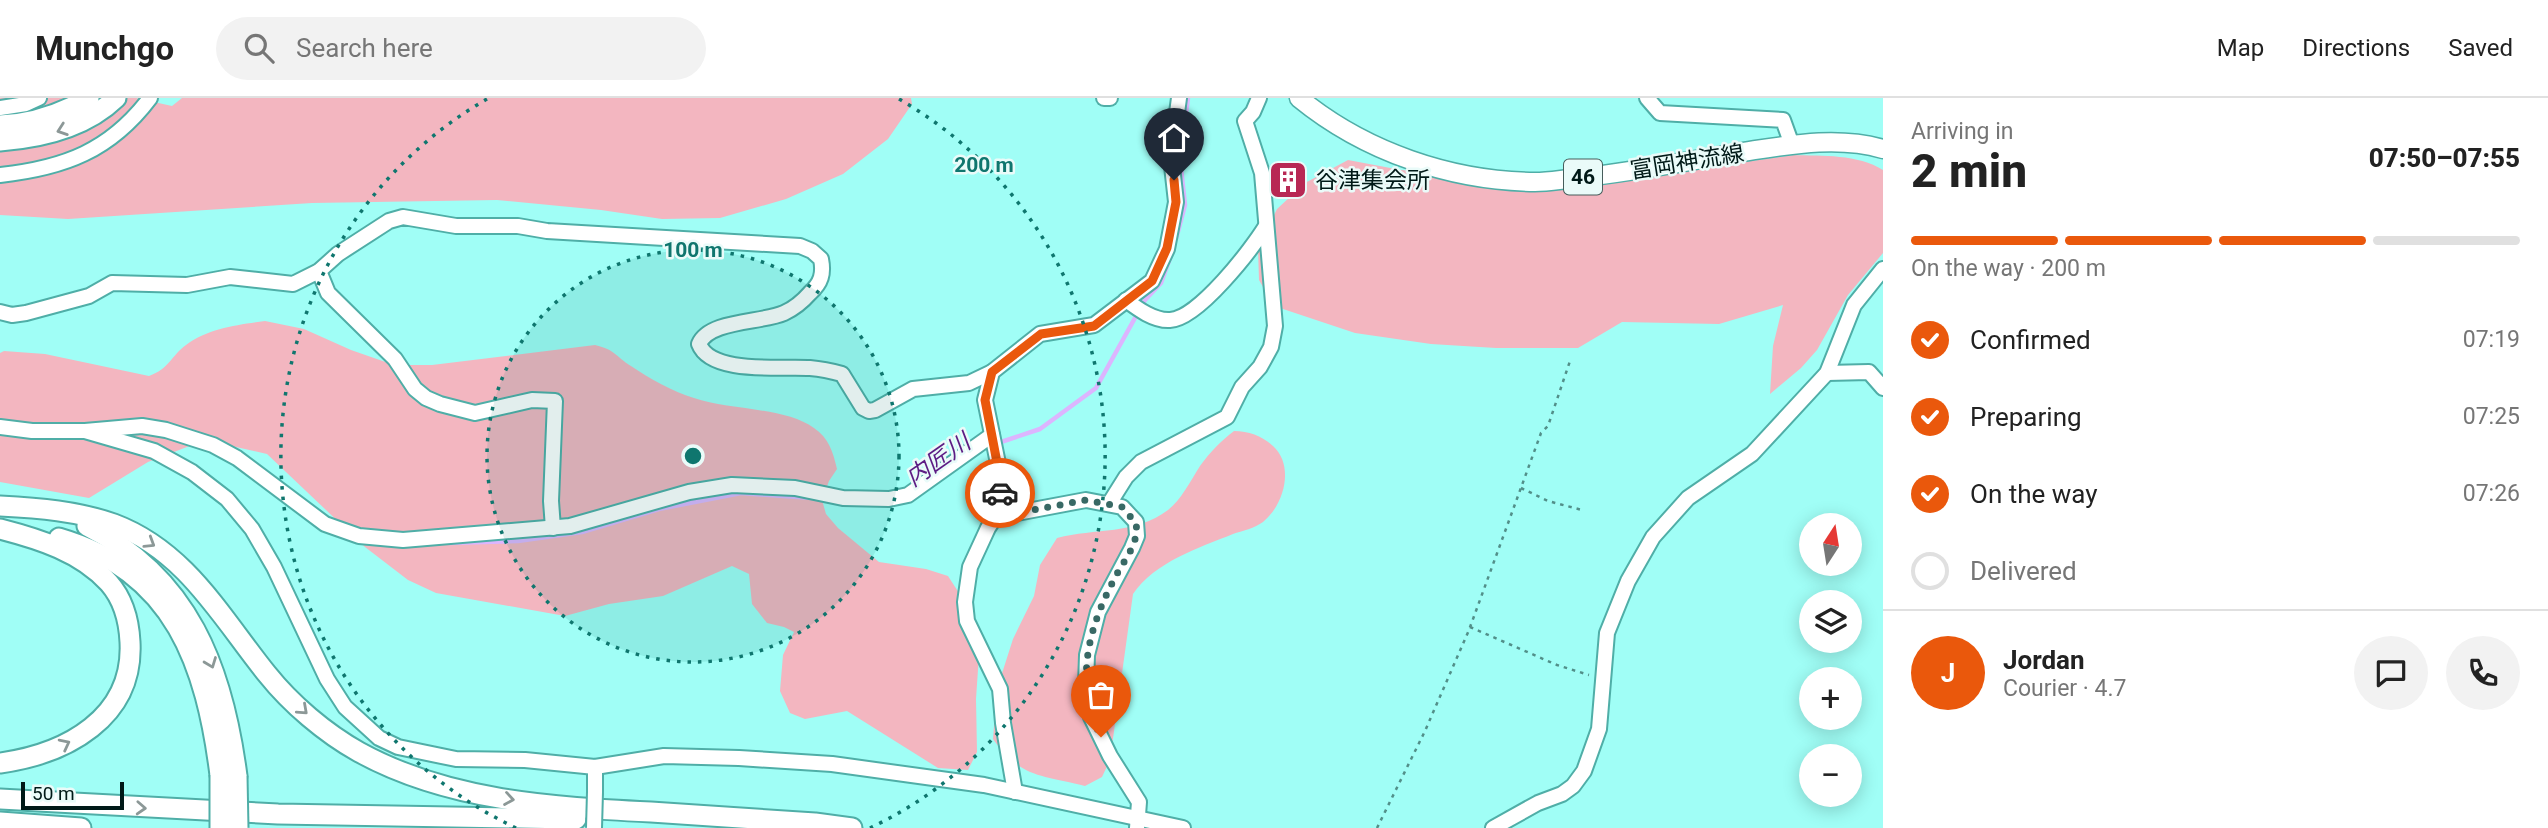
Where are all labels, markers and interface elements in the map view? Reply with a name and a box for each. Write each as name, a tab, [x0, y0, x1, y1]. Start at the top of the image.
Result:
search box	[216, 17, 706, 80]
text: Munchgo	[35, 29, 174, 68]
icon: search	[240, 29, 278, 67]
text: Search here	[296, 33, 433, 63]
text: Map	[2217, 34, 2264, 62]
text: Directions	[2302, 34, 2410, 62]
text: Saved	[2448, 34, 2513, 62]
pin	[1144, 108, 1204, 180]
text: Arriving in	[1911, 118, 2014, 145]
icon: home	[1155, 119, 1193, 157]
one-way arrow	[56, 121, 68, 135]
street label: 富岡神流線	[1628, 140, 1746, 184]
text: 07:50–07:55	[2369, 143, 2520, 173]
text: 2 min	[1911, 144, 2027, 198]
text: 200 m	[954, 153, 1014, 177]
building icon: 谷津集会所	[1267, 159, 1309, 201]
road number: 46	[1564, 160, 1602, 194]
place label: 谷津集会所	[1315, 167, 1430, 194]
text: 100 m	[663, 238, 723, 262]
text: On the way · 200 m	[1911, 255, 2106, 282]
icon: check	[1911, 321, 1949, 359]
text: Confirmed	[1970, 325, 2091, 355]
text: 07:19	[2463, 326, 2520, 353]
icon: check	[1911, 398, 1949, 436]
text: Preparing	[1970, 402, 2082, 432]
text: 07:25	[2463, 403, 2520, 430]
water label: 内匠川	[900, 426, 978, 492]
centre of rings	[681, 444, 705, 468]
courier	[965, 458, 1035, 528]
icon: car	[981, 474, 1019, 512]
icon: check	[1911, 475, 1949, 513]
text: On the way	[1970, 479, 2098, 509]
text: 07:26	[2463, 480, 2520, 507]
north arrow	[1799, 513, 1862, 576]
map controls	[1799, 513, 1862, 807]
one-way arrow	[143, 535, 156, 548]
text: Delivered	[1970, 556, 2077, 586]
button: layers	[1799, 590, 1862, 653]
button: chat	[2354, 636, 2428, 710]
button: phone	[2446, 636, 2520, 710]
text: Jordan	[2003, 645, 2085, 675]
one-way arrow	[202, 656, 216, 668]
text: J	[1941, 658, 1955, 688]
pin	[1071, 665, 1131, 737]
button: +	[1799, 667, 1862, 730]
text: Courier · 4.7	[2003, 675, 2126, 702]
icon: bag	[1082, 676, 1120, 714]
one-way arrow	[295, 702, 308, 714]
one-way arrow	[58, 739, 70, 753]
button: −	[1799, 744, 1862, 807]
scale bar	[21, 779, 124, 811]
text: 50 m	[32, 782, 75, 805]
one-way arrow	[503, 791, 514, 806]
one-way arrow	[136, 800, 147, 815]

